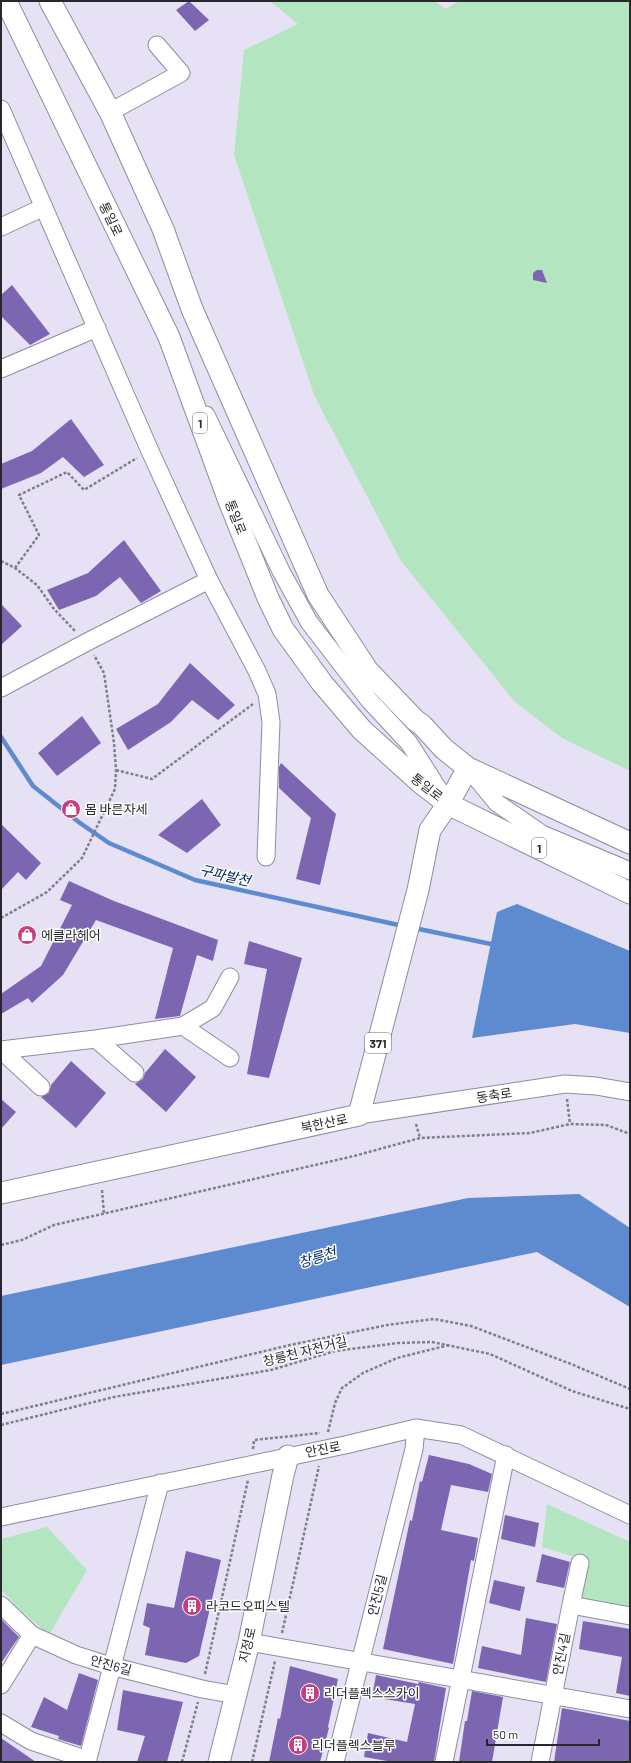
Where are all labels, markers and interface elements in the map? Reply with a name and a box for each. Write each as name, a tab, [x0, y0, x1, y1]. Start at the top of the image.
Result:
street label: 통일로	[96, 199, 126, 239]
road number: 1	[193, 413, 207, 433]
street label: 통일로	[222, 497, 250, 537]
street label: 통일로	[408, 770, 446, 804]
shop icon: 몸 바른자세	[60, 798, 82, 820]
place label: 몸 바른자세	[85, 801, 147, 817]
road number: 1	[532, 838, 546, 858]
water label: 구파발천	[198, 861, 253, 889]
shop icon: 에클라헤어	[16, 924, 38, 946]
place label: 에클라헤어	[41, 927, 101, 943]
road number: 371	[365, 1033, 391, 1053]
street label: 동축로	[475, 1084, 513, 1106]
street label: 북한산로	[299, 1110, 349, 1136]
water label: 창릉천	[296, 1243, 339, 1271]
street label: 창릉천 자전거길	[261, 1333, 349, 1369]
street label: 안진로	[304, 1438, 342, 1460]
street label: 안진5길	[364, 1572, 390, 1618]
building icon: 라코드오피스텔	[181, 1595, 203, 1617]
place label: 라코드오피스텔	[206, 1598, 290, 1614]
street label: 지정로	[235, 1626, 259, 1664]
street label: 안진4길	[549, 1631, 573, 1677]
street label: 안진6길	[88, 1652, 134, 1678]
building icon: 리더플렉스스카이	[299, 1682, 321, 1704]
place label: 리더플렉스스카이	[324, 1685, 420, 1701]
scale bar	[487, 1721, 599, 1747]
text: 50 m	[493, 1727, 518, 1741]
building icon: 리더플렉스블루	[287, 1734, 309, 1756]
place label: 리더플렉스블루	[312, 1737, 396, 1753]

